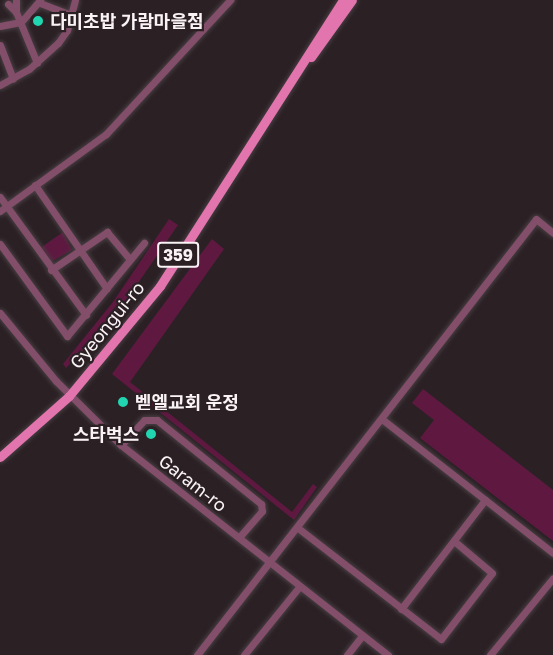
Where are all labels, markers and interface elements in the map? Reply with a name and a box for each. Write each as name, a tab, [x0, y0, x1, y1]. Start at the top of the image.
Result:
place label: 다미초밥 가람마을점	[50, 10, 204, 32]
marker: 다미초밥 가람마을점	[31, 14, 45, 28]
road number: 359	[157, 242, 199, 268]
street label: Gyeongui-ro	[65, 277, 149, 373]
place label: 벧엘교회 운정	[135, 391, 239, 413]
marker: 벧엘교회 운정	[116, 395, 130, 409]
place label: 스타벅스	[73, 423, 139, 445]
marker: 스타벅스	[144, 427, 158, 441]
street label: Garam-ro	[155, 450, 231, 516]

